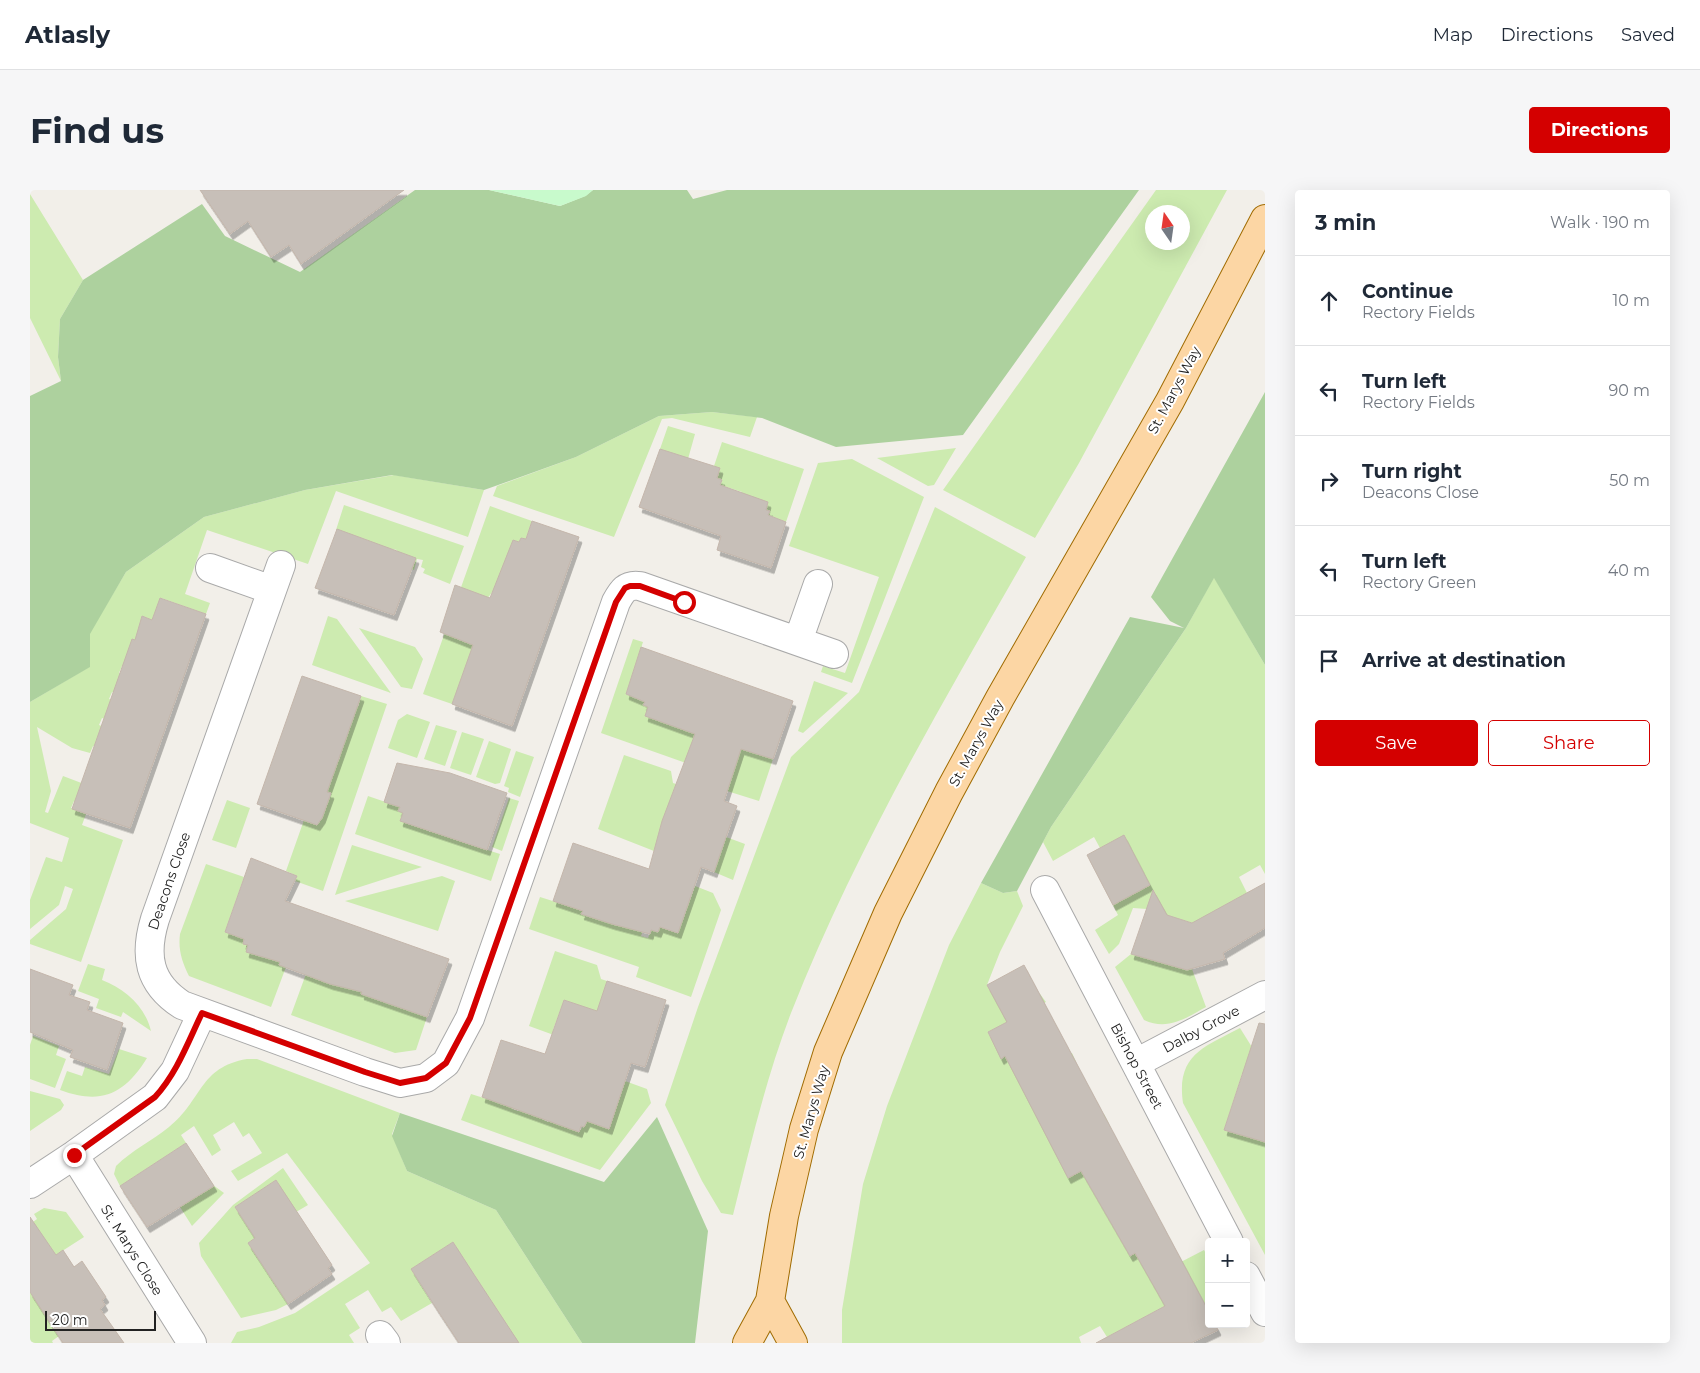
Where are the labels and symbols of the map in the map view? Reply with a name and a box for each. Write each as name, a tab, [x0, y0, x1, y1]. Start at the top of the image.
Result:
north arrow	[1145, 205, 1190, 250]
street label: St. Marys Way	[1143, 343, 1205, 437]
route start	[673, 591, 696, 614]
street label: St. Marys Way	[945, 696, 1007, 790]
street label: Deacons Close	[144, 830, 194, 932]
street label: Dalby Grove	[1159, 1001, 1243, 1057]
street label: Bishop Street	[1107, 1020, 1167, 1112]
street label: St. Marys Way	[789, 1063, 833, 1161]
route end	[63, 1144, 86, 1167]
street label: St. Marys Close	[97, 1201, 167, 1299]
scale bar	[45, 1308, 156, 1331]

